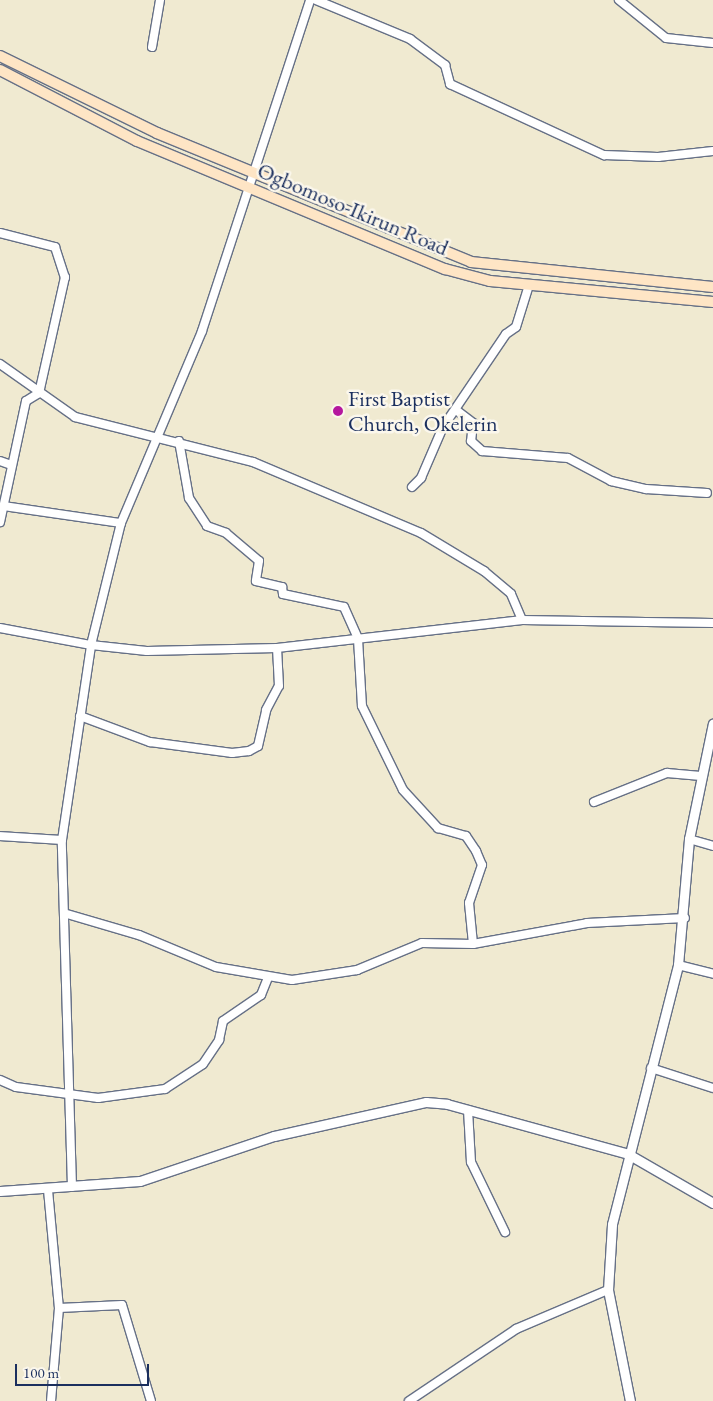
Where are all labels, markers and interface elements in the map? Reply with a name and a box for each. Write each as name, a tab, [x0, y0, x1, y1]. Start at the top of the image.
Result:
street label: Ogbomoso-Ikirun Road	[254, 157, 452, 261]
place label: First Baptist Church, Okelerin	[348, 385, 498, 436]
marker: First Baptist Church, Okelerin	[332, 405, 344, 417]
scale bar	[18, 1354, 151, 1386]
text: 100 m	[23, 1363, 59, 1382]

